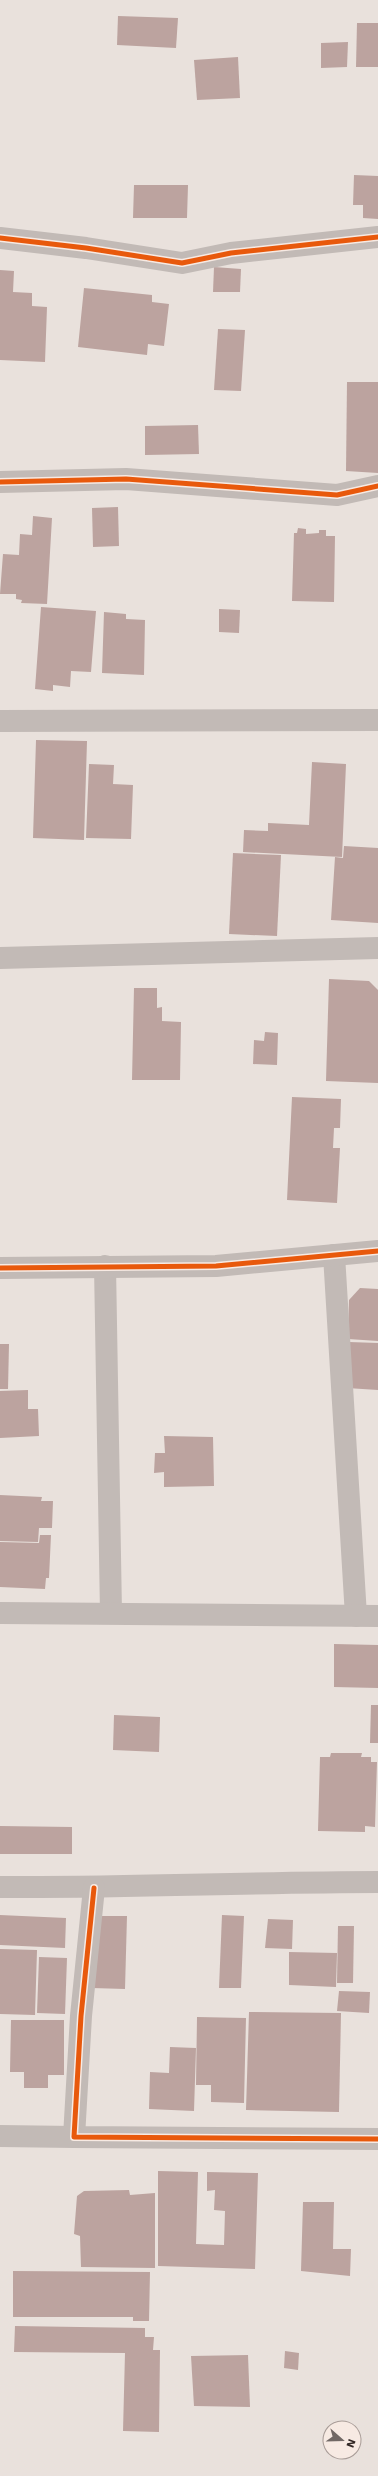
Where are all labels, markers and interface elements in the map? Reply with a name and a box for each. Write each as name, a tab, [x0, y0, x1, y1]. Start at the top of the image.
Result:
north arrow	[322, 2420, 362, 2460]
text: N	[343, 2437, 358, 2449]

